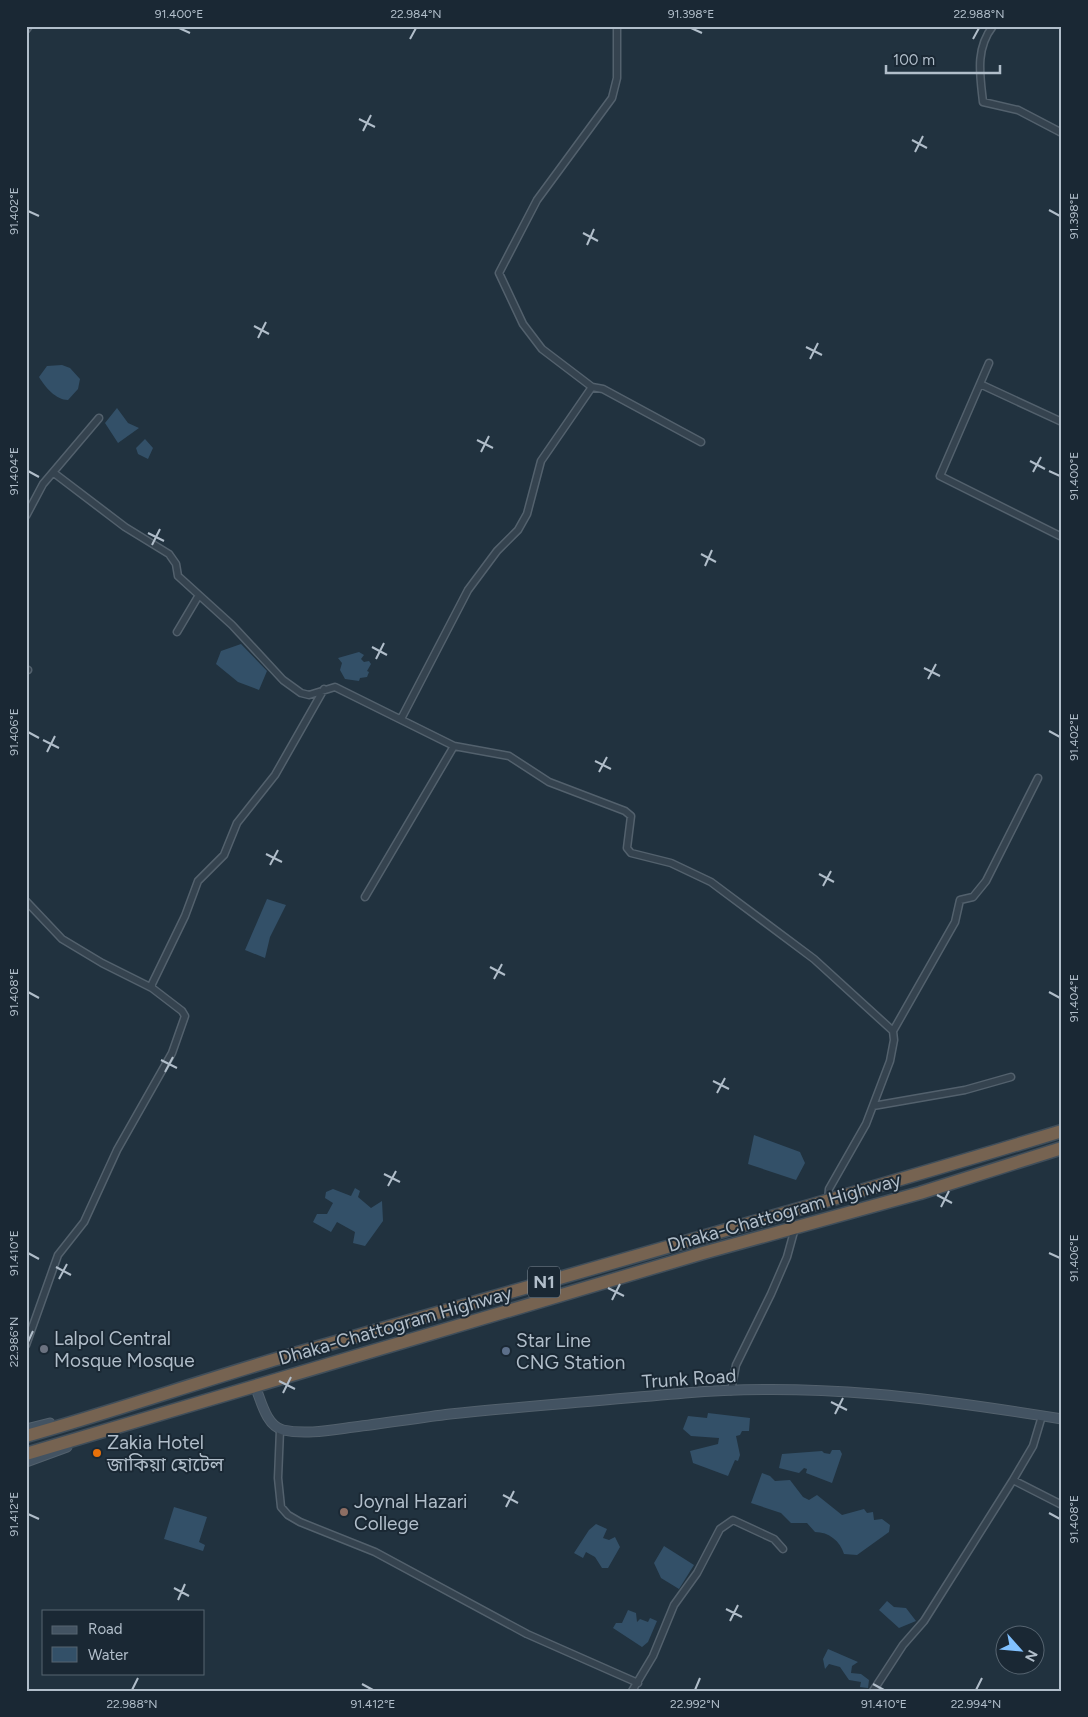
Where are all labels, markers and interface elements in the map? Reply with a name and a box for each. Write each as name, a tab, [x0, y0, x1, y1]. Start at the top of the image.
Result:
text: 91.400°E	[155, 7, 203, 21]
text: 22.984°N	[390, 7, 442, 21]
text: 91.398°E	[668, 7, 714, 21]
text: 22.988°N	[953, 7, 1005, 21]
scale bar	[886, 42, 999, 74]
text: 100 m	[893, 51, 935, 69]
text: 91.402°E	[7, 187, 21, 235]
text: 91.398°E	[1067, 193, 1081, 239]
text: 91.404°E	[7, 447, 21, 495]
text: 91.400°E	[1067, 452, 1081, 500]
text: 91.406°E	[7, 708, 21, 756]
text: 91.402°E	[1067, 713, 1081, 761]
text: 91.408°E	[7, 968, 21, 1016]
text: 91.404°E	[1067, 974, 1081, 1022]
street label: Dhaka-Chattogram Highway	[665, 1168, 904, 1257]
text: 91.410°E	[7, 1230, 21, 1276]
text: 91.406°E	[1067, 1234, 1081, 1282]
road number: N1	[528, 1266, 560, 1298]
street label: Dhaka-Chattogram Highway	[276, 1281, 515, 1370]
text: 22.986°N	[7, 1317, 21, 1367]
place label: Lalpol Central Mosque Mosque	[54, 1327, 195, 1372]
place label: Star Line CNG Station	[516, 1329, 625, 1374]
marker: Lalpol Central Mosque Mosque	[38, 1343, 50, 1355]
marker: Star Line CNG Station	[500, 1345, 512, 1357]
street label: Trunk Road	[641, 1364, 737, 1393]
place label: Zakia Hotel জাকিয়া হোটেল	[106, 1431, 225, 1476]
marker: Zakia Hotel জাকিয়া হোটেল	[91, 1447, 103, 1459]
place label: Joynal Hazari College	[354, 1490, 468, 1535]
text: 91.412°E	[7, 1492, 21, 1536]
text: 91.408°E	[1067, 1495, 1081, 1543]
marker: Joynal Hazari College	[338, 1506, 350, 1518]
legend	[42, 1610, 205, 1674]
text: Road	[88, 1620, 123, 1638]
north arrow	[996, 1624, 1046, 1674]
text: Water	[88, 1646, 128, 1664]
text: N	[1021, 1647, 1041, 1664]
text: 22.988°N	[106, 1697, 158, 1711]
text: 91.412°E	[351, 1697, 395, 1711]
text: 22.992°N	[670, 1697, 720, 1711]
text: 91.410°E	[861, 1697, 907, 1711]
text: 22.994°N	[951, 1697, 1001, 1711]

